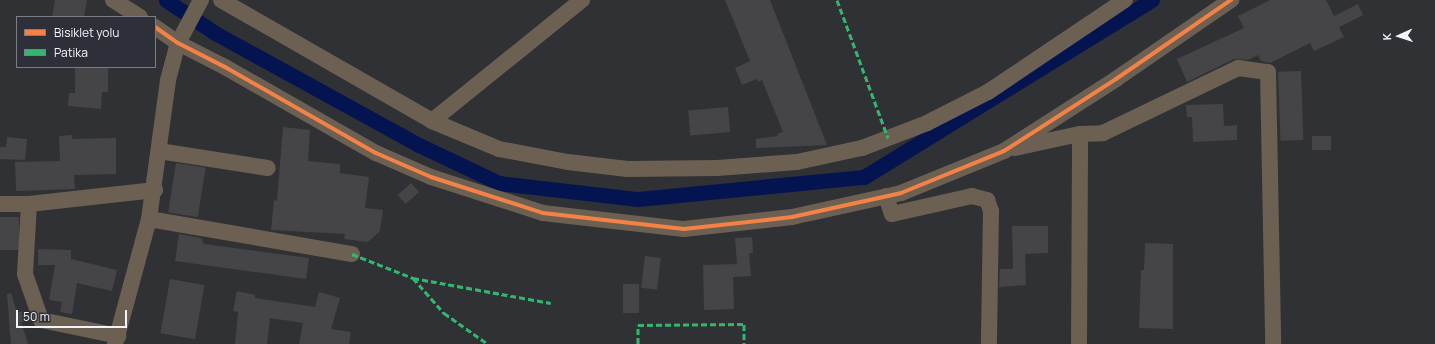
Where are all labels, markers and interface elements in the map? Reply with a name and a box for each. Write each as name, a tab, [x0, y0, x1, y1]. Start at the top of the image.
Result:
legend	[16, 16, 156, 68]
north arrow	[1379, 16, 1419, 56]
text: Bisiklet yolu	[54, 24, 119, 41]
text: K	[1379, 33, 1394, 41]
text: Patika	[54, 44, 88, 61]
scale bar	[18, 302, 129, 328]
text: 50 m	[23, 308, 50, 325]

